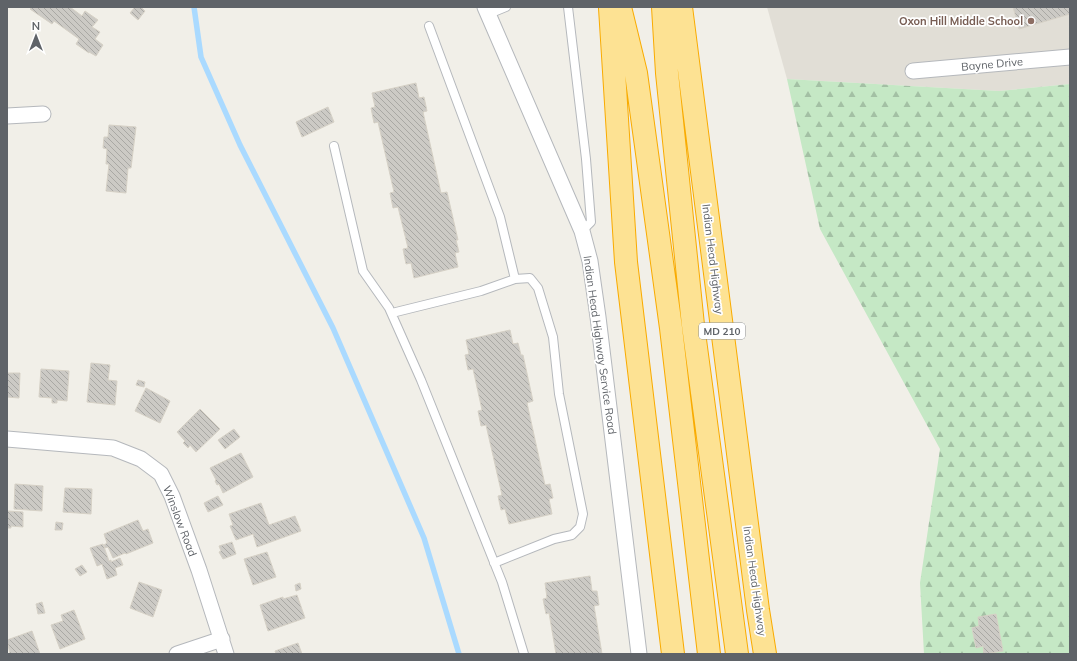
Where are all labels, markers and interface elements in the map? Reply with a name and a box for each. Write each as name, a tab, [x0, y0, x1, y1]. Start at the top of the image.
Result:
place label: Oxon Hill Middle School	[899, 14, 1023, 28]
north arrow	[16, 16, 56, 56]
marker: Oxon Hill Middle School	[1026, 16, 1036, 26]
text: N	[32, 19, 40, 33]
street label: Bayne Drive	[961, 54, 1023, 74]
street label: Indian Head Highway	[699, 203, 727, 315]
street label: Indian Head Highway Service Road	[581, 255, 619, 435]
road number: MD 210	[699, 323, 745, 339]
street label: Winslow Road	[160, 483, 200, 559]
street label: Indian Head Highway	[740, 525, 770, 637]

